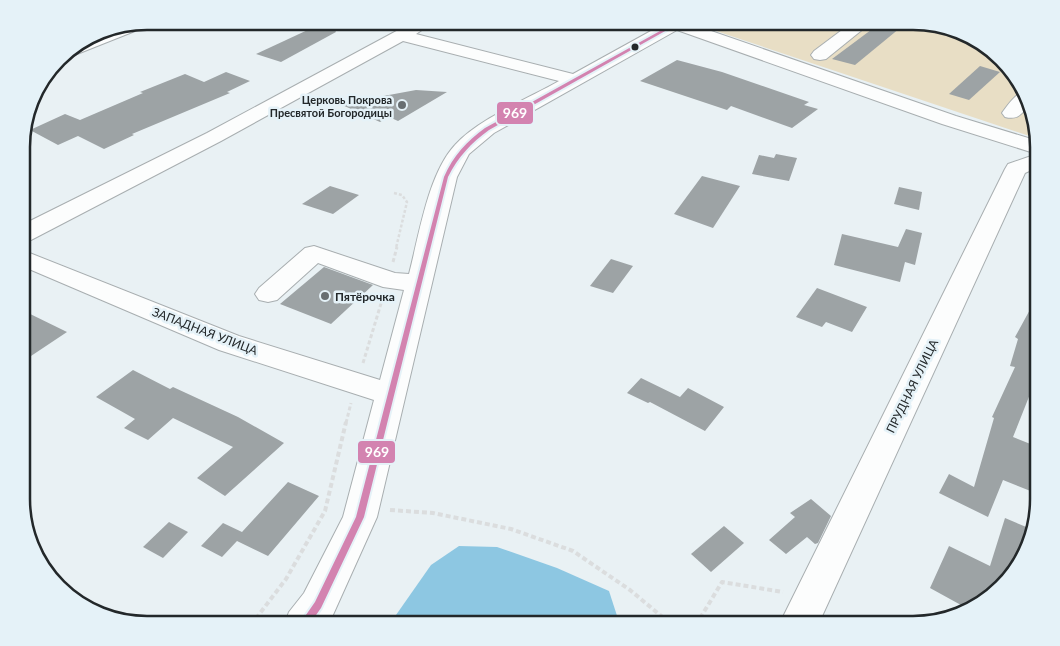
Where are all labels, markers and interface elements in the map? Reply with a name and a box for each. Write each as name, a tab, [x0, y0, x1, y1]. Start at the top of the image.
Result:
unlabelled marker	[630, 42, 640, 52]
place label: Церковь Покрова Пресвятой Богородицы	[270, 93, 392, 119]
marker: Церковь Покрова Пресвятой Богородицы	[396, 99, 408, 111]
line badge: 969	[496, 101, 534, 125]
text: 969	[503, 104, 527, 121]
place label: Пятёрочка	[335, 289, 395, 304]
marker: Пятёрочка	[319, 290, 331, 302]
street label: ЗАПАДНАЯ УЛИЦА	[150, 304, 261, 358]
street label: ПРУДНАЯ УЛИЦА	[883, 336, 942, 435]
line badge: 969	[357, 440, 396, 464]
text: 969	[365, 443, 389, 460]

